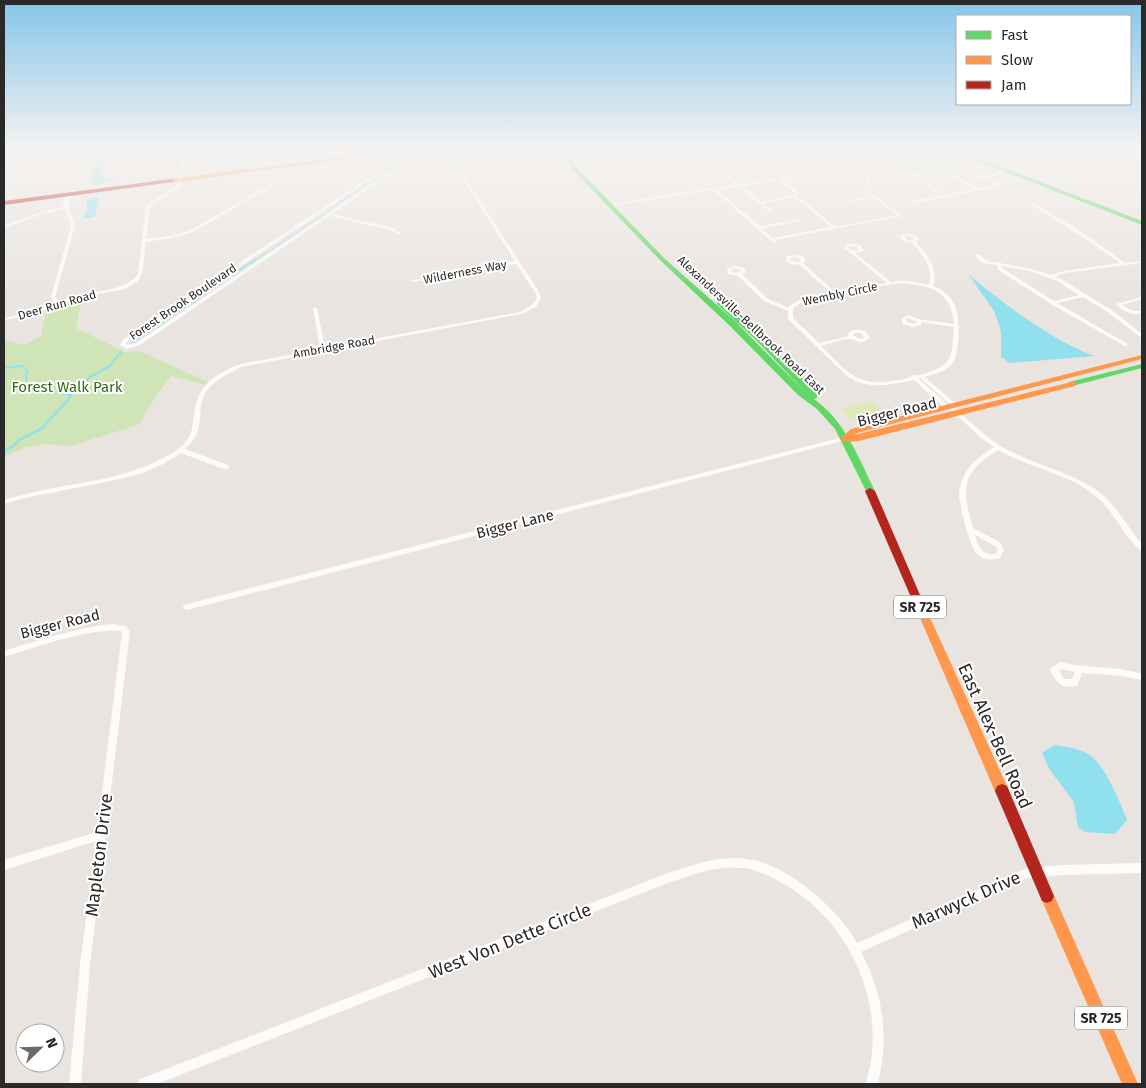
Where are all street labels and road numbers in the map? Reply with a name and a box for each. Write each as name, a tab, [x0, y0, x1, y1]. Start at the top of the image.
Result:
street label: Alexandersville-Bellbrook Road East	[674, 253, 828, 397]
street label: Wilderness Way	[422, 257, 508, 287]
street label: Forest Brook Boulevard	[127, 261, 239, 343]
street label: Wembly Circle	[801, 279, 879, 309]
street label: Deer Run Road	[16, 287, 98, 323]
street label: Ambridge Road	[292, 333, 376, 361]
street label: Bigger Road	[855, 393, 939, 431]
street label: Bigger Lane	[474, 506, 556, 542]
road number: SR 725	[894, 596, 946, 618]
street label: Bigger Road	[18, 605, 102, 643]
street label: East Alex-Bell Road	[953, 660, 1037, 812]
street label: Mapleton Drive	[81, 792, 117, 918]
street label: Marwyck Drive	[908, 866, 1024, 934]
street label: West Von Dette Circle	[425, 898, 595, 984]
road number: SR 725	[1075, 1006, 1127, 1030]

